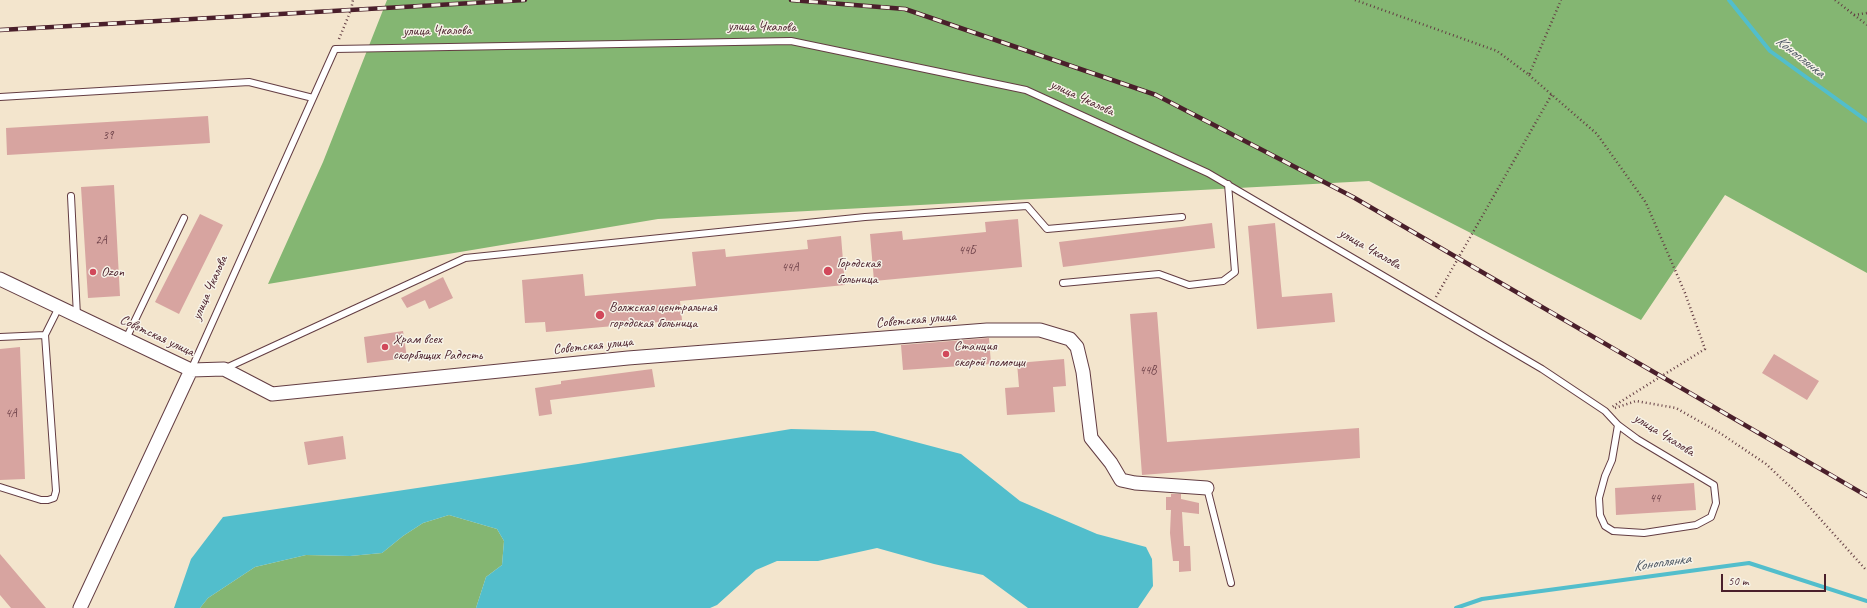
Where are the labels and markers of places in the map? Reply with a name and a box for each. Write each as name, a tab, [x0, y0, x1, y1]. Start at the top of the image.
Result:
place label: Городская больница	[837, 255, 880, 288]
place label: Ozon	[101, 264, 124, 280]
marker: Городская больница	[822, 265, 834, 277]
marker: Ozon	[88, 267, 98, 277]
place label: Волжская центральная городская больница	[609, 299, 717, 332]
marker: Волжская центральная городская больница	[594, 309, 606, 321]
place label: Храм всех скорбящих Радость	[393, 331, 483, 364]
place label: Станция скорой помощи	[954, 338, 1025, 370]
marker: Храм всех скорбящих Радость	[380, 342, 390, 352]
marker: Станция скорой помощи	[941, 349, 951, 359]

